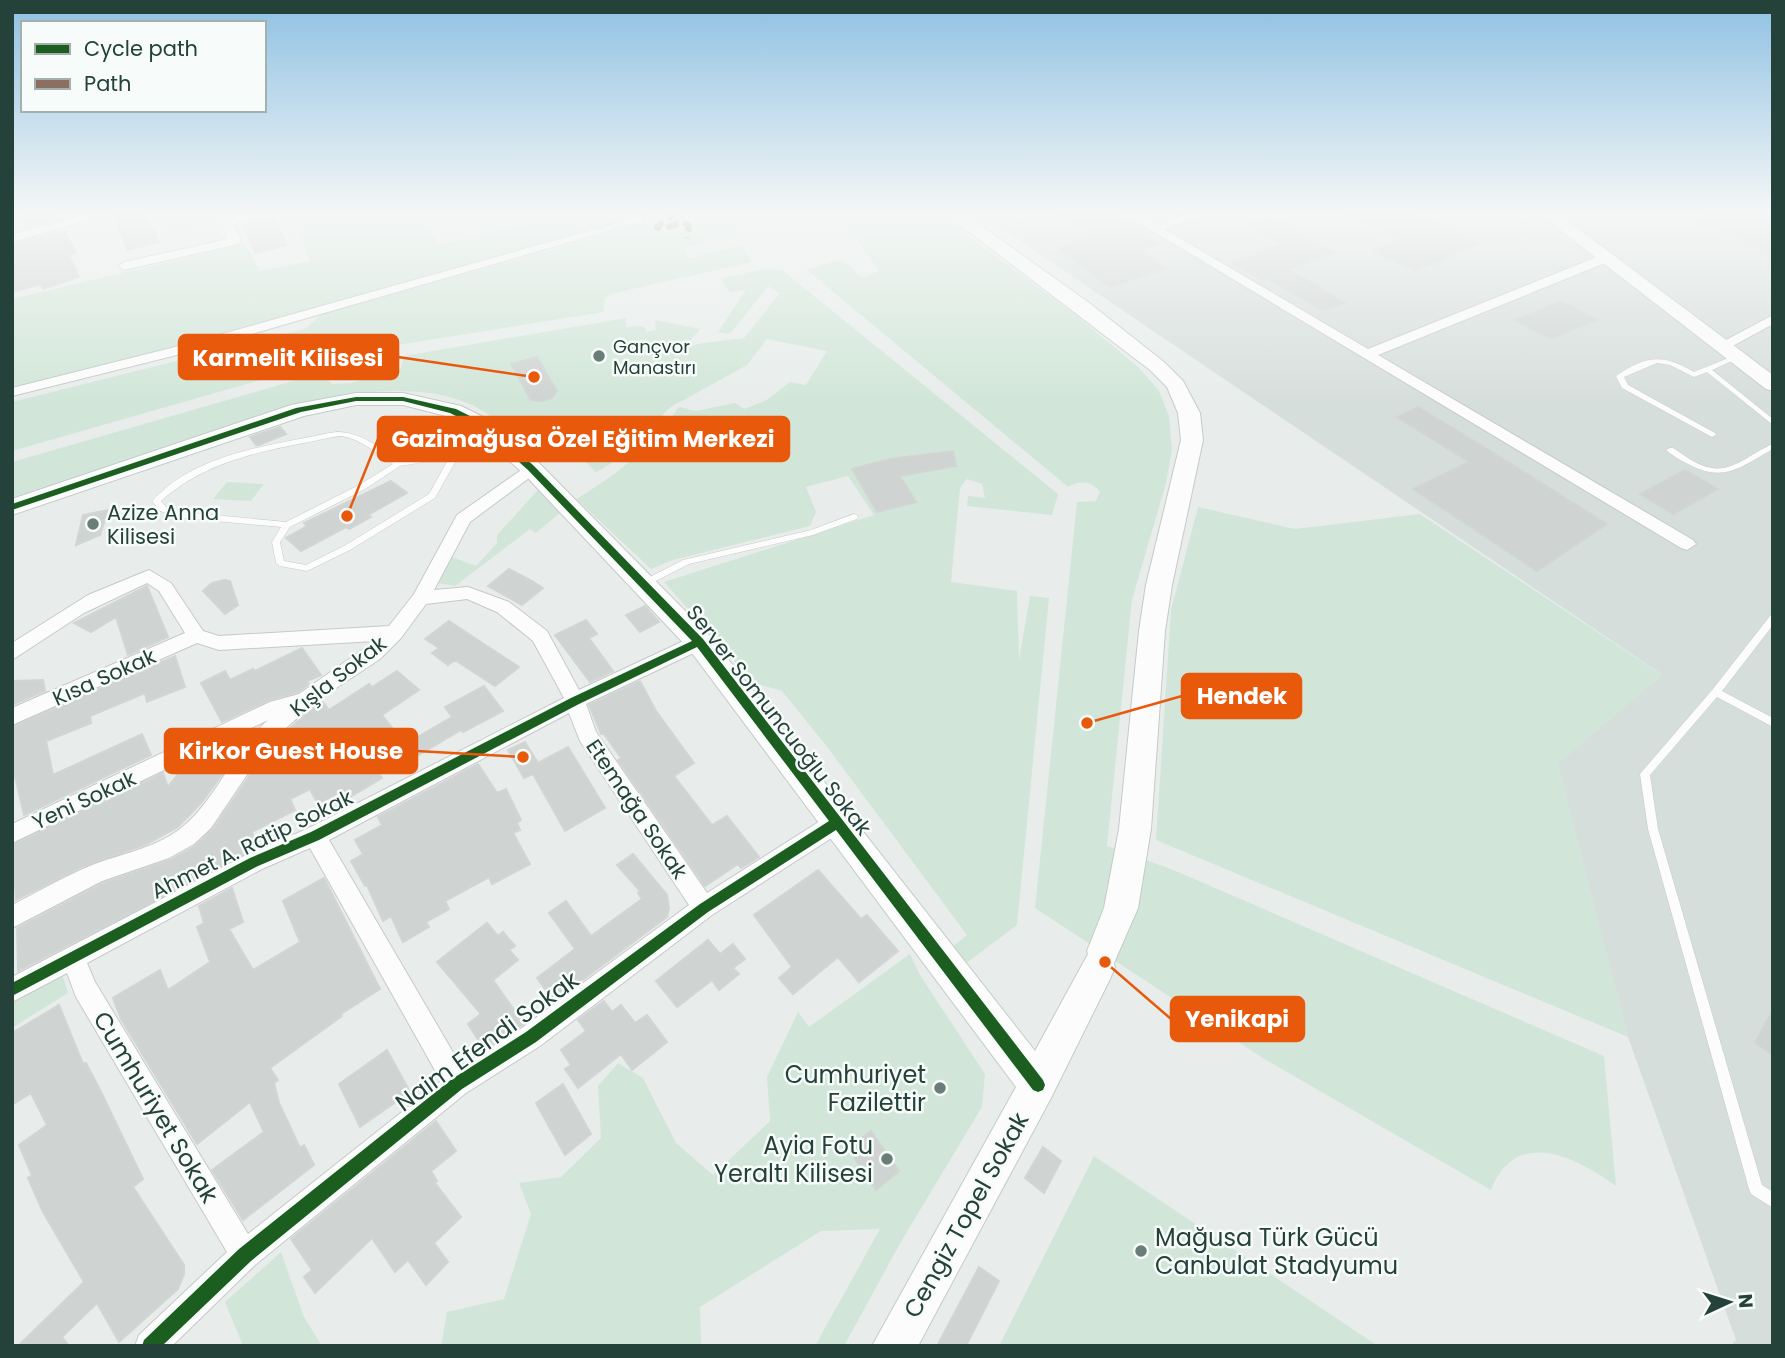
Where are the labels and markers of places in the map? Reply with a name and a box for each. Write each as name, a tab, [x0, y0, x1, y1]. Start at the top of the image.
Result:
place label: Gançvor Manastırı	[613, 334, 696, 380]
callout: Karmelit Kilisesi	[179, 335, 398, 379]
marker: Gançvor Manastırı	[591, 348, 607, 364]
callout: Gazimağusa Özel Eğitim Merkezi	[378, 417, 789, 461]
place label: Azize Anna Kilisesi	[107, 498, 219, 551]
marker: Azize Anna Kilisesi	[85, 516, 101, 532]
callout: Hendek	[1182, 674, 1301, 718]
callout: Kirkor Guest House	[165, 729, 417, 773]
callout: Yenikapi	[1171, 997, 1304, 1041]
place label: Cumhuriyet Fazilettir	[785, 1058, 926, 1119]
marker: Cumhuriyet Fazilettir	[932, 1080, 948, 1096]
place label: Ayia Fotu Yeraltı Kilisesi	[714, 1129, 873, 1190]
marker: Ayia Fotu Yeraltı Kilisesi	[879, 1151, 895, 1167]
place label: Mağusa Türk Gücü Canbulat Stadyumu	[1155, 1221, 1398, 1282]
marker: Mağusa Türk Gücü Canbulat Stadyumu	[1133, 1243, 1149, 1259]

